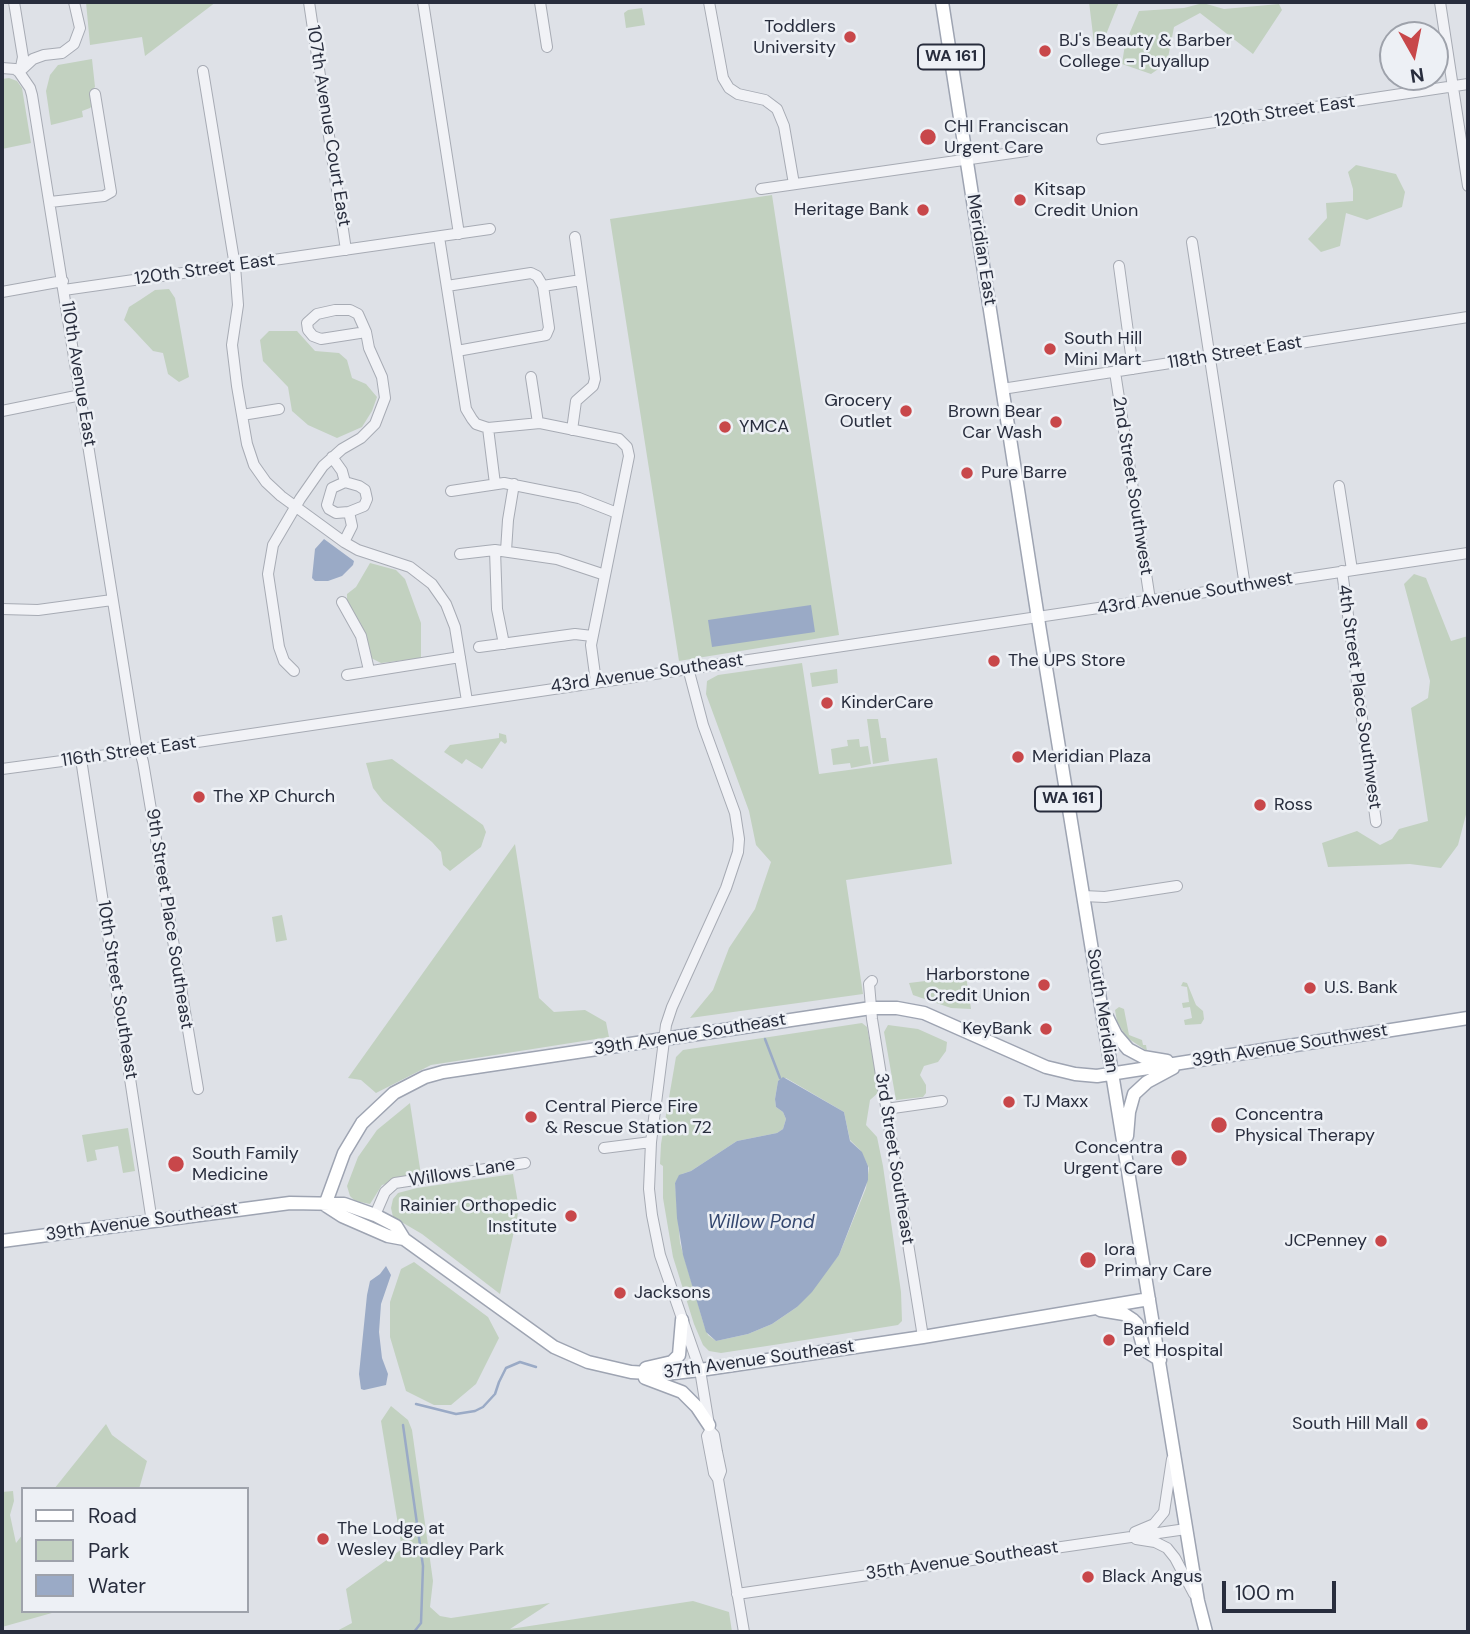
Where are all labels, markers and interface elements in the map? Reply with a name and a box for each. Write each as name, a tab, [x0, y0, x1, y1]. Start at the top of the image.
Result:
place label: Toddlers University	[753, 16, 836, 58]
north arrow	[1379, 21, 1449, 91]
street label: 107th Avenue Court East	[301, 24, 355, 228]
marker: Toddlers University	[842, 29, 858, 45]
place label: BJ's Beauty & Barber College - Puyallup	[1059, 30, 1232, 72]
marker: BJ's Beauty & Barber College - Puyallup	[1037, 43, 1053, 59]
road number: WA 161	[918, 44, 984, 69]
text: N	[1408, 62, 1426, 89]
street label: 120th Street East	[1213, 91, 1357, 133]
place label: CHI Franciscan Urgent Care	[944, 116, 1069, 158]
marker: CHI Franciscan Urgent Care	[918, 127, 938, 147]
place label: Kitsap Credit Union	[1034, 179, 1138, 222]
marker: Kitsap Credit Union	[1012, 192, 1028, 208]
street label: Meridian East	[962, 193, 1000, 307]
place label: Heritage Bank	[794, 199, 909, 221]
marker: Heritage Bank	[915, 202, 931, 218]
street label: 120th Street East	[133, 249, 277, 291]
street label: 110th Avenue East	[56, 300, 100, 448]
place label: South Hill Mini Mart	[1064, 328, 1142, 370]
street label: 118th Street East	[1166, 332, 1304, 374]
marker: South Hill Mini Mart	[1042, 341, 1058, 357]
place label: Grocery Outlet	[824, 390, 892, 432]
street label: 2nd Street Southwest	[1107, 395, 1157, 577]
place label: Brown Bear Car Wash	[948, 401, 1042, 444]
marker: Grocery Outlet	[898, 403, 914, 419]
marker: Brown Bear Car Wash	[1048, 414, 1064, 430]
place label: YMCA	[739, 416, 789, 438]
marker: YMCA	[717, 419, 733, 435]
place label: Pure Barre	[981, 462, 1067, 484]
marker: Pure Barre	[959, 465, 975, 481]
street label: 43rd Avenue Southwest	[1096, 568, 1294, 620]
street label: 4th Street Place Southwest	[1333, 583, 1385, 811]
street label: 43rd Avenue Southeast	[549, 650, 745, 698]
place label: The UPS Store	[1008, 650, 1125, 672]
marker: The UPS Store	[986, 653, 1002, 669]
place label: KinderCare	[841, 692, 934, 714]
marker: KinderCare	[819, 695, 835, 711]
street label: 116th Street East	[60, 732, 198, 772]
place label: Meridian Plaza	[1032, 746, 1151, 768]
marker: Meridian Plaza	[1010, 749, 1026, 765]
place label: The XP Church	[213, 786, 335, 808]
road number: WA 161	[1035, 786, 1101, 812]
marker: The XP Church	[191, 789, 207, 805]
place label: Ross	[1274, 794, 1313, 816]
marker: Ross	[1252, 797, 1268, 813]
street label: 9th Street Place Southeast	[141, 807, 197, 1031]
street label: 10th Street Southeast	[92, 899, 142, 1081]
street label: South Meridian	[1082, 947, 1122, 1075]
place label: Harborstone Credit Union	[926, 964, 1030, 1006]
marker: Harborstone Credit Union	[1036, 977, 1052, 993]
place label: U.S. Bank	[1324, 977, 1398, 999]
marker: U.S. Bank	[1302, 980, 1318, 996]
street label: 39th Avenue Southeast	[592, 1009, 788, 1061]
place label: KeyBank	[962, 1018, 1032, 1040]
street label: 39th Avenue Southwest	[1191, 1020, 1389, 1072]
marker: KeyBank	[1038, 1021, 1054, 1037]
street label: 3rd Street Southeast	[870, 1072, 918, 1246]
place label: TJ Maxx	[1023, 1091, 1088, 1113]
marker: TJ Maxx	[1001, 1094, 1017, 1110]
place label: Central Pierce Fire & Rescue Station 72	[545, 1096, 712, 1138]
place label: Concentra Physical Therapy	[1235, 1104, 1375, 1146]
marker: Central Pierce Fire & Rescue Station 72	[523, 1109, 539, 1125]
marker: Concentra Physical Therapy	[1209, 1115, 1229, 1135]
place label: Concentra Urgent Care	[1063, 1137, 1163, 1180]
place label: South Family Medicine	[192, 1143, 299, 1186]
marker: Concentra Urgent Care	[1169, 1148, 1189, 1168]
marker: South Family Medicine	[166, 1154, 186, 1174]
street label: Willows Lane	[407, 1154, 517, 1192]
place label: Rainier Orthopedic Institute	[400, 1195, 557, 1238]
street label: 39th Avenue Southeast	[44, 1198, 240, 1246]
marker: Rainier Orthopedic Institute	[563, 1208, 579, 1224]
water label: Willow Pond	[707, 1212, 815, 1234]
place label: JCPenney	[1284, 1230, 1367, 1252]
marker: JCPenney	[1373, 1233, 1389, 1249]
place label: Iora Primary Care	[1104, 1239, 1212, 1282]
marker: Iora Primary Care	[1078, 1250, 1098, 1270]
place label: Jacksons	[634, 1282, 711, 1304]
marker: Jacksons	[612, 1285, 628, 1301]
place label: Banfield Pet Hospital	[1123, 1319, 1223, 1362]
marker: Banfield Pet Hospital	[1101, 1332, 1117, 1348]
street label: 37th Avenue Southeast	[662, 1336, 856, 1384]
place label: South Hill Mall	[1292, 1413, 1408, 1435]
marker: South Hill Mall	[1414, 1416, 1430, 1432]
legend	[21, 1487, 248, 1613]
text: Road	[88, 1502, 137, 1530]
place label: The Lodge at Wesley Bradley Park	[337, 1518, 504, 1560]
marker: The Lodge at Wesley Bradley Park	[315, 1531, 331, 1547]
text: Park	[88, 1537, 129, 1565]
street label: 35th Avenue Southeast	[864, 1537, 1060, 1585]
place label: Black Angus	[1102, 1566, 1202, 1588]
scale bar	[1225, 1568, 1339, 1612]
marker: Black Angus	[1080, 1569, 1096, 1585]
text: Water	[88, 1572, 146, 1600]
text: 100 m	[1235, 1579, 1295, 1607]

